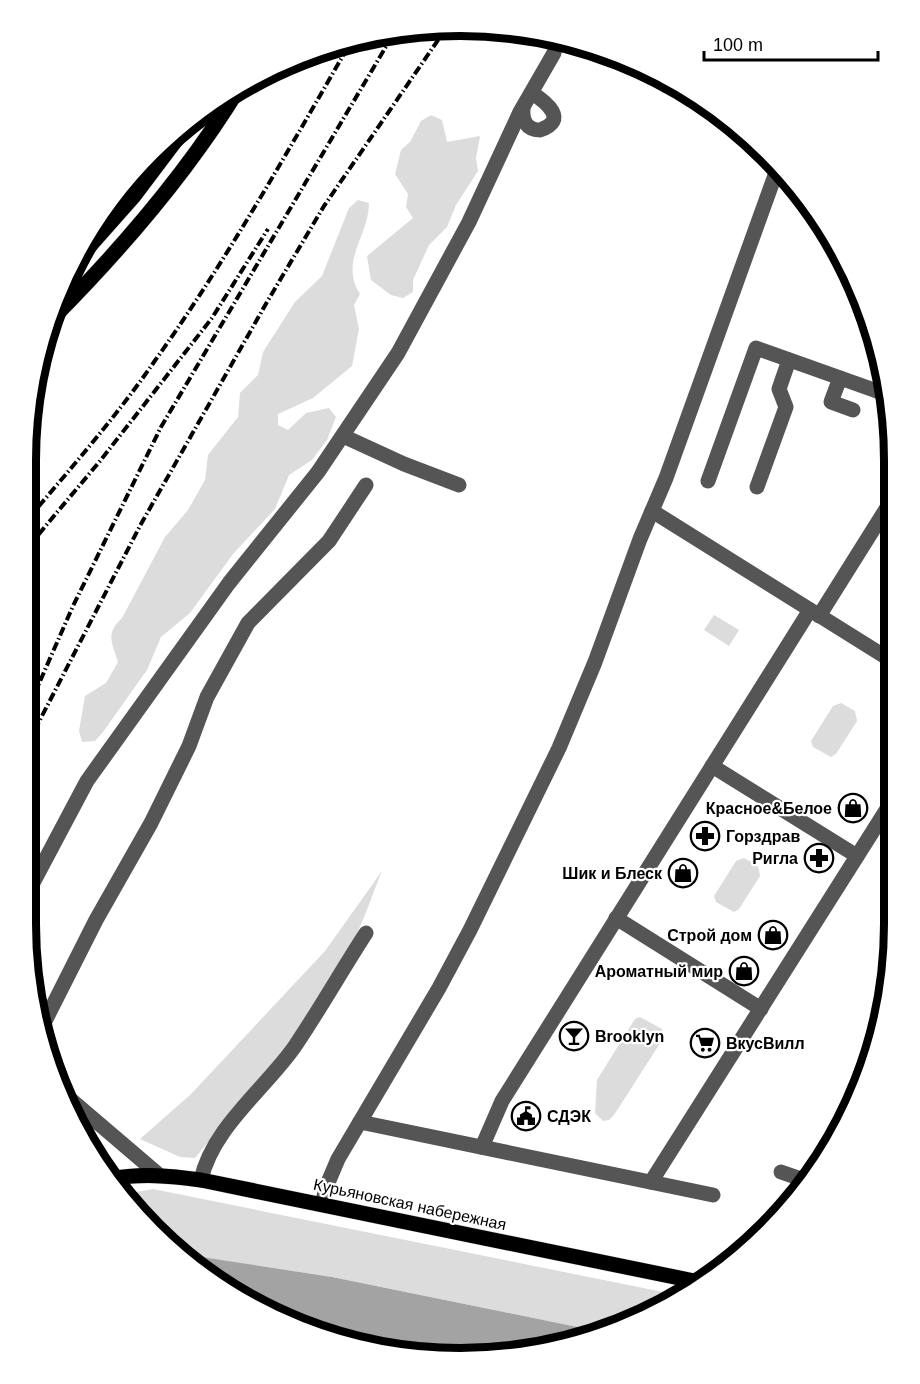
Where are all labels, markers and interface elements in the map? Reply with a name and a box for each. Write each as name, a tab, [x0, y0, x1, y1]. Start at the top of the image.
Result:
scale bar	[704, 24, 878, 62]
text: 100 m	[713, 35, 763, 55]
shop icon: Красное&Белое	[837, 792, 869, 824]
place label: Красное&Белое	[706, 800, 832, 817]
pharmacy icon: Горздрав	[689, 820, 721, 852]
place label: Горздрав	[726, 828, 800, 845]
pharmacy icon: Ригла	[803, 842, 835, 874]
place label: Ригла	[752, 850, 798, 867]
shop icon: Шик и Блеск	[667, 857, 699, 889]
place label: Шик и Блеск	[562, 865, 663, 882]
shop icon: Строй дом	[757, 919, 789, 951]
place label: Строй дом	[667, 927, 752, 944]
shop icon: Ароматный мир	[728, 955, 760, 987]
place label: Ароматный мир	[595, 963, 723, 980]
bar icon: Brooklyn	[558, 1020, 590, 1052]
supermarket icon: ВкусВилл	[689, 1027, 721, 1059]
place label: Brooklyn	[595, 1028, 664, 1045]
place label: ВкусВилл	[726, 1035, 805, 1052]
public building icon: СДЭК	[510, 1100, 542, 1132]
place label: СДЭК	[547, 1108, 591, 1125]
street label: Курьяновская набережная	[312, 1176, 508, 1233]

